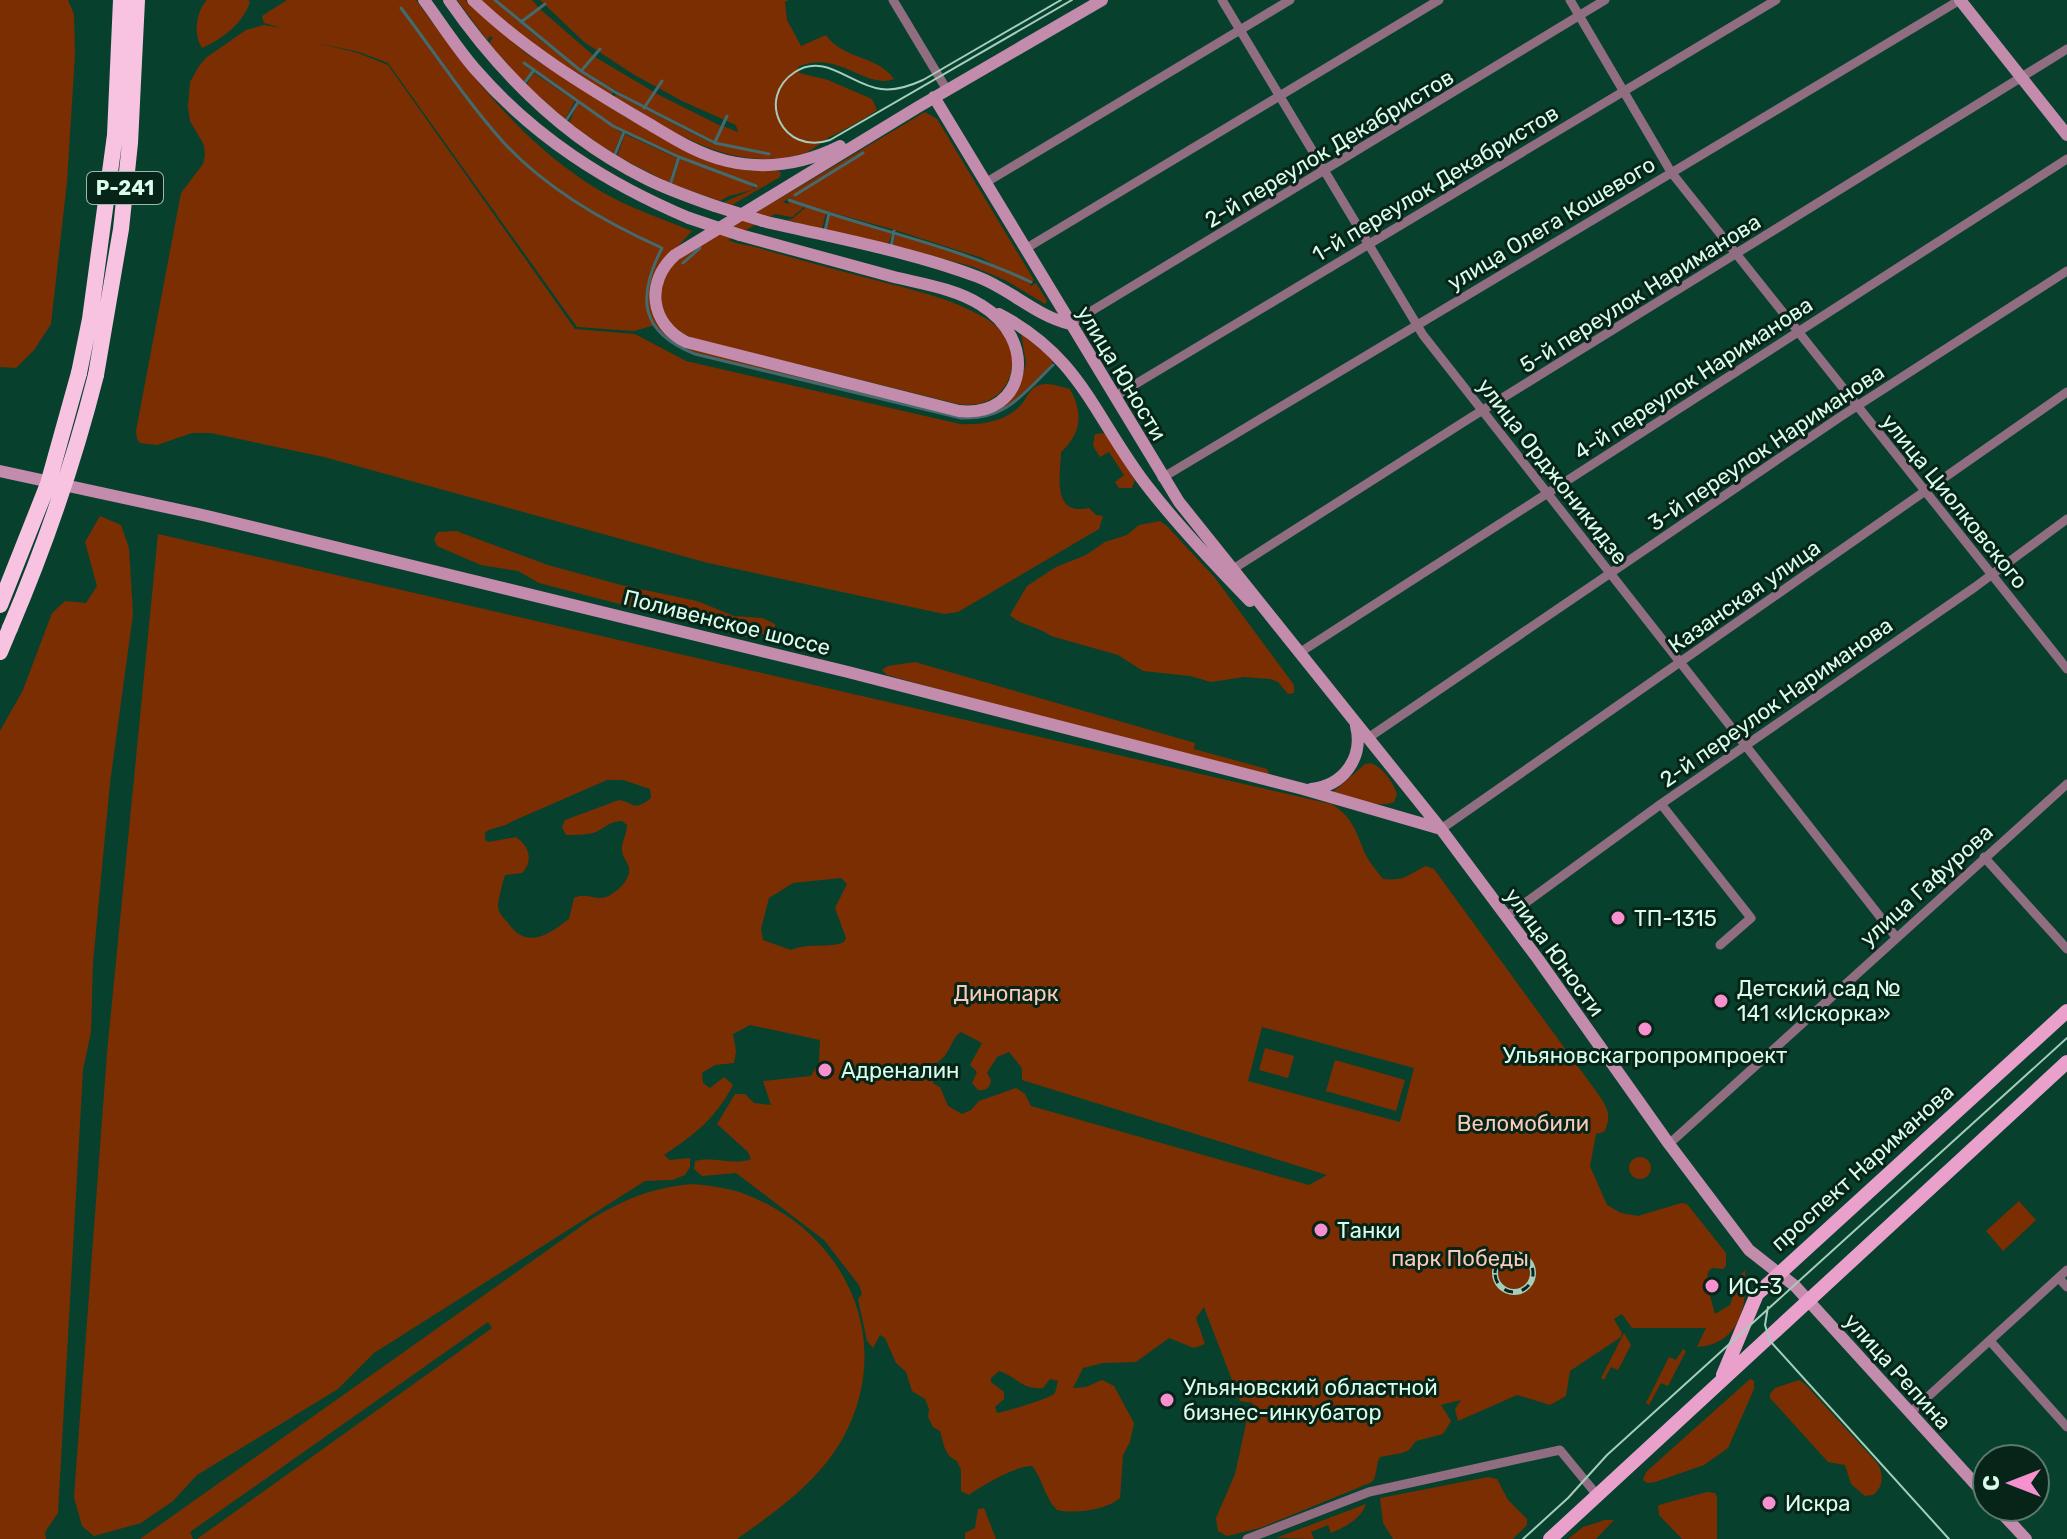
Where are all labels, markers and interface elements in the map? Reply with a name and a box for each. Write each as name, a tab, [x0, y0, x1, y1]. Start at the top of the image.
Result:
street label: 2-й переулок Декабристов	[1200, 63, 1459, 234]
street label: 1-й переулок Декабристов	[1307, 99, 1563, 268]
street label: улица Олега Кошевого	[1442, 151, 1660, 296]
road number: Р-241	[87, 172, 163, 204]
street label: 5-й переулок Нариманова	[1515, 208, 1766, 379]
street label: 4-й переулок Нариманова	[1569, 291, 1818, 466]
street label: улица Юности	[1071, 301, 1172, 446]
street label: 3-й переулок Нариманова	[1643, 358, 1889, 537]
street label: улица Орджоникидзе	[1472, 373, 1634, 570]
street label: улица Циолковского	[1876, 408, 2034, 594]
street label: Казанская улица	[1663, 534, 1826, 659]
street label: Поливенское шоссе	[620, 584, 833, 661]
street label: 2-й переулок Нариманова	[1655, 612, 1898, 793]
street label: улица Гафурова	[1854, 818, 1999, 952]
street label: улица Юности	[1499, 883, 1610, 1022]
place label: ТП-1315	[1634, 905, 1717, 932]
marker: ТП-1315	[1609, 909, 1627, 927]
place label: Детский сад № 141 «Искорка»	[1737, 975, 1901, 1027]
park label: Динопарк	[953, 980, 1059, 1007]
marker: Детский сад № 141 «Искорка»	[1712, 992, 1730, 1010]
marker: Ульяновскагропромпроект	[1636, 1020, 1654, 1038]
place label: Ульяновскагропромпроект	[1503, 1042, 1787, 1069]
place label: Адреналин	[841, 1057, 959, 1084]
marker: Адреналин	[816, 1061, 834, 1079]
street label: проспект Нариманова	[1765, 1078, 1959, 1257]
park label: Веломобили	[1457, 1110, 1589, 1137]
place label: Танки	[1337, 1217, 1400, 1244]
marker: Танки	[1312, 1221, 1330, 1239]
park label: парк Победы	[1391, 1245, 1529, 1272]
place label: ИС-3	[1728, 1273, 1782, 1300]
marker: ИС-3	[1703, 1277, 1721, 1295]
street label: улица Репина	[1838, 1308, 1957, 1435]
place label: Ульяновский областной бизнес-инкубатор	[1183, 1374, 1438, 1426]
marker: Ульяновский областной бизнес-инкубатор	[1158, 1391, 1176, 1409]
north arrow	[1971, 1443, 2051, 1523]
text: С	[1978, 1475, 2005, 1491]
place label: Искра	[1785, 1490, 1851, 1517]
marker: Искра	[1760, 1494, 1778, 1512]

